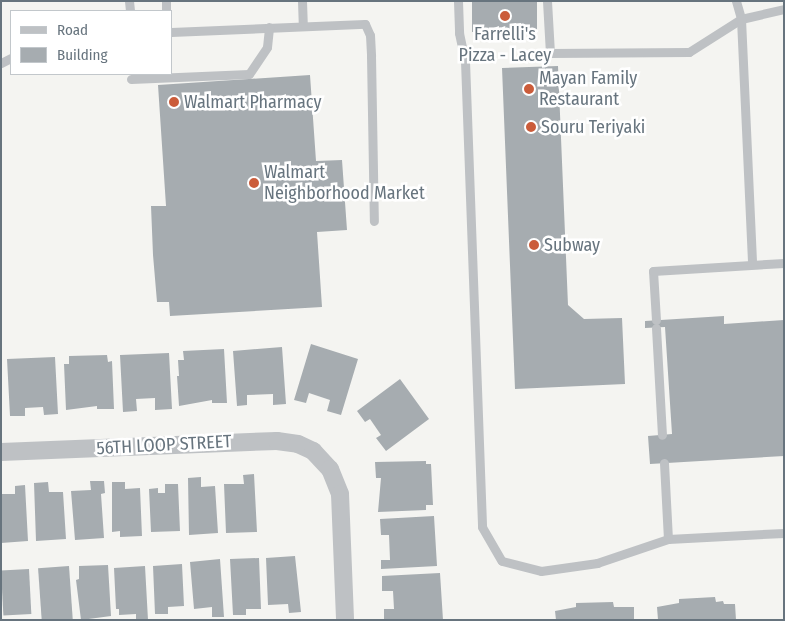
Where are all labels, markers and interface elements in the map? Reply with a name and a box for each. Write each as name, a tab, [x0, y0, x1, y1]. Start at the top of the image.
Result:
legend	[10, 10, 172, 75]
marker: Farrelli's Pizza - Lacey	[499, 10, 511, 22]
text: Road	[57, 21, 88, 39]
place label: Farrelli's Pizza - Lacey	[459, 24, 551, 66]
text: Building	[57, 46, 108, 64]
place label: Mayan Family Restaurant	[539, 68, 637, 110]
marker: Mayan Family Restaurant	[523, 83, 535, 95]
place label: Walmart Pharmacy	[184, 91, 321, 113]
marker: Walmart Pharmacy	[168, 96, 180, 108]
place label: Souru Teriyaki	[541, 116, 645, 138]
marker: Souru Teriyaki	[525, 121, 537, 133]
place label: Walmart Neighborhood Market	[264, 162, 425, 204]
marker: Walmart Neighborhood Market	[248, 177, 260, 189]
place label: Subway	[544, 234, 600, 256]
marker: Subway	[528, 239, 540, 251]
street label: 56TH LOOP STREET	[96, 431, 232, 459]

